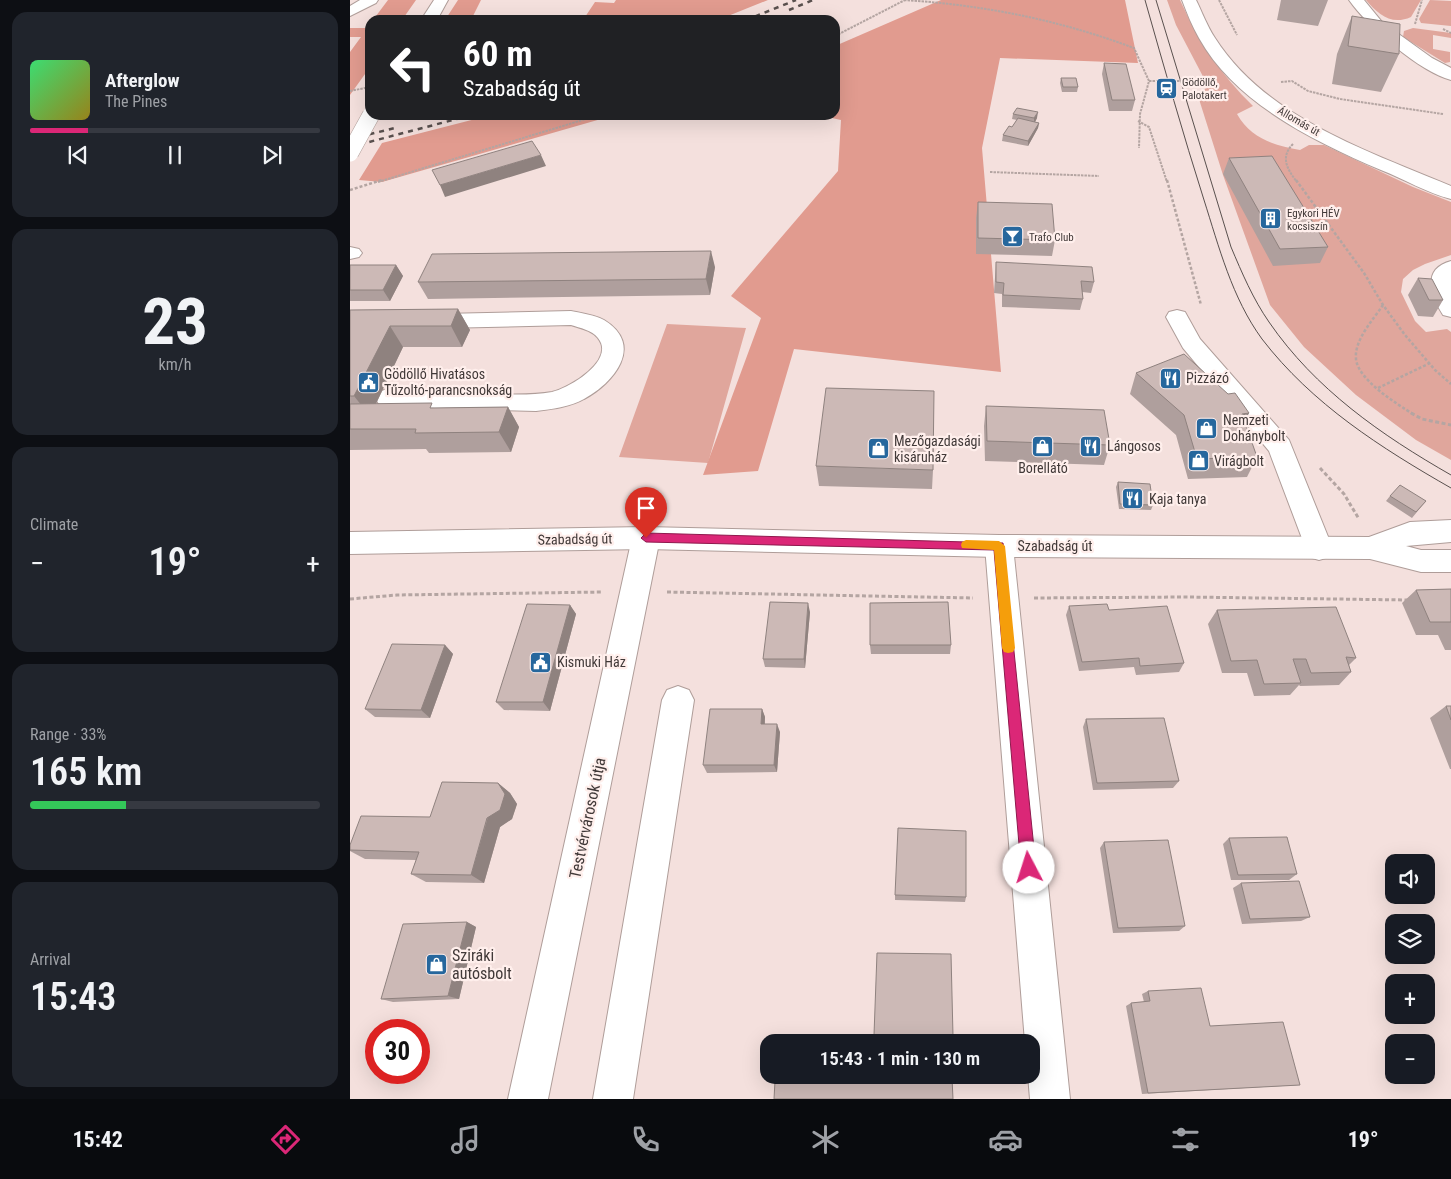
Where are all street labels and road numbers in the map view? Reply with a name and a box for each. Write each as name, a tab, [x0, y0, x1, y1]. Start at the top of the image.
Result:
street label: Állomás út	[1275, 104, 1322, 139]
street label: Szabadság út	[537, 530, 613, 548]
street label: Szabadság út	[1018, 538, 1092, 554]
street label: Testvérvárosok útja	[565, 756, 610, 880]

